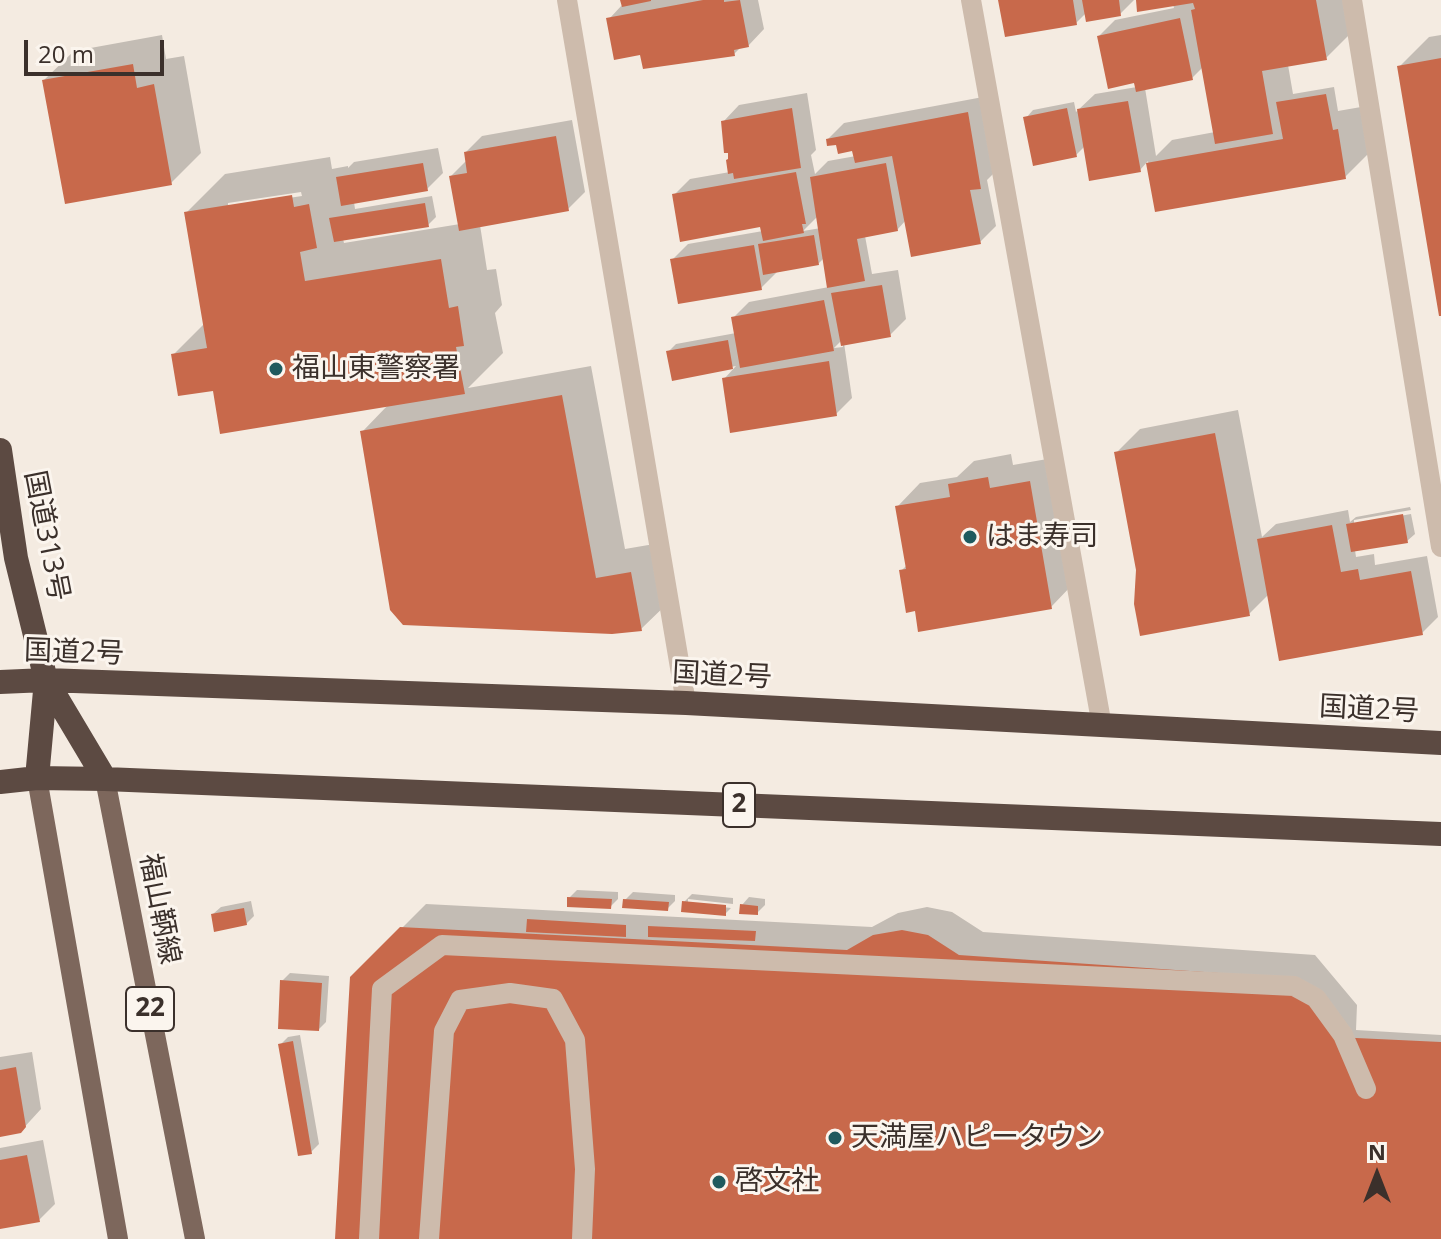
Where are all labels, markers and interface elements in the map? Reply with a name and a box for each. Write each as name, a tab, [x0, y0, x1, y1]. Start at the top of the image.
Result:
scale bar	[28, 24, 168, 74]
text: 20 m	[38, 37, 94, 70]
place label: 福山東警察署	[292, 352, 460, 386]
marker: 福山東警察署	[267, 360, 285, 378]
street label: 国道313号	[17, 468, 75, 604]
place label: はま寿司	[986, 520, 1098, 554]
marker: はま寿司	[961, 528, 979, 546]
street label: 国道2号	[23, 634, 125, 672]
street label: 国道2号	[671, 657, 773, 695]
street label: 国道2号	[1318, 691, 1420, 729]
road number: 2	[723, 783, 755, 827]
street label: 福山鞆線	[132, 851, 186, 967]
road number: 22	[126, 987, 174, 1031]
place label: 天満屋ハピータウン	[851, 1121, 1103, 1155]
marker: 天満屋ハピータウン	[826, 1129, 844, 1147]
north arrow	[1337, 1135, 1417, 1215]
text: N	[1368, 1136, 1386, 1166]
place label: 啓文社	[735, 1165, 819, 1199]
marker: 啓文社	[710, 1173, 728, 1191]

